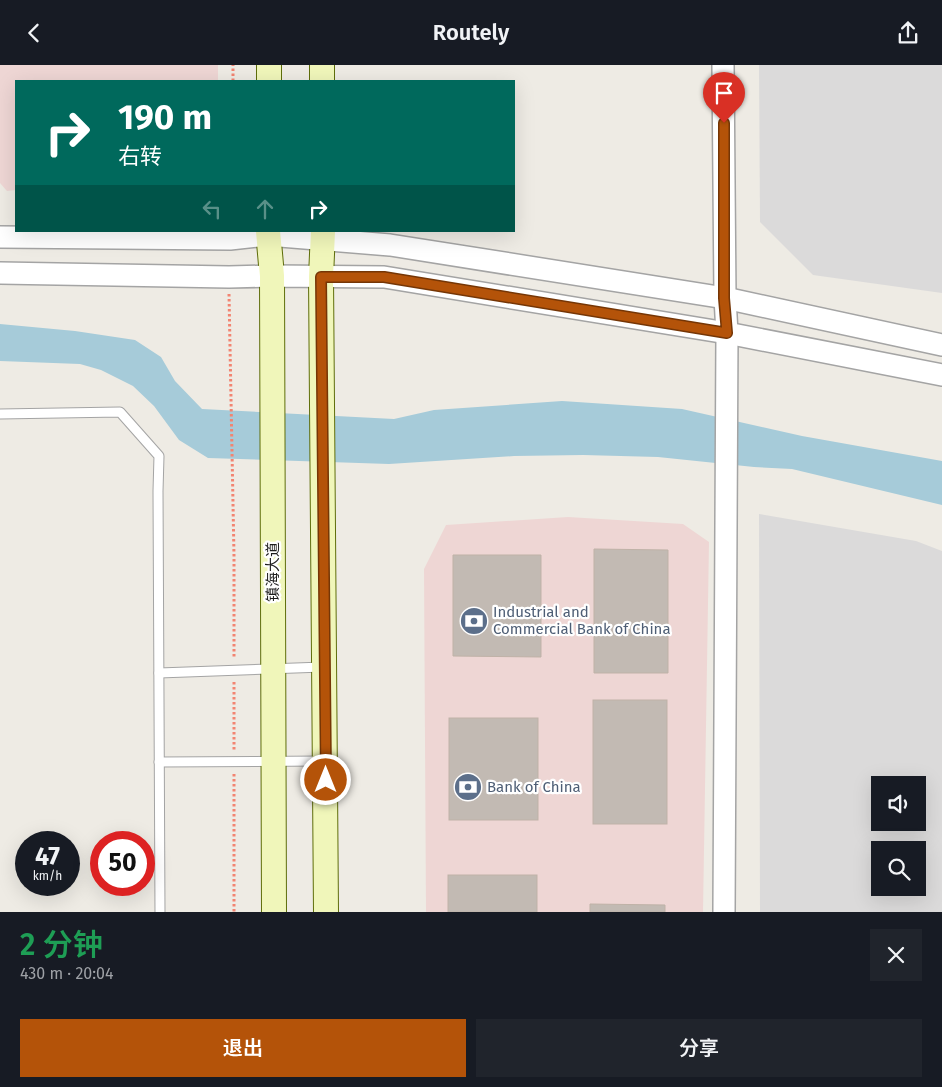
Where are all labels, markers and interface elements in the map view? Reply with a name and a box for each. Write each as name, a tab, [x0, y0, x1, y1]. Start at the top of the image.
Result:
icon: back	[20, 19, 48, 47]
text: Routely	[433, 19, 509, 46]
icon: share	[894, 19, 922, 47]
pin	[703, 72, 745, 123]
icon: arrive	[710, 79, 738, 107]
text: 190 m	[118, 96, 212, 138]
icon: right	[35, 100, 100, 165]
text: 右转	[118, 143, 162, 170]
icon: left	[198, 195, 226, 223]
icon: ahead	[251, 195, 279, 223]
icon: right	[304, 195, 332, 223]
street label: 镇海大道	[264, 542, 282, 602]
place label: Industrial and Commercial Bank of China	[493, 603, 671, 638]
bank icon: Industrial and Commercial Bank of China	[459, 606, 489, 636]
position arrow	[299, 753, 351, 805]
bank icon: Bank of China	[453, 772, 483, 802]
map controls	[871, 776, 926, 896]
button: sound	[871, 776, 926, 831]
place label: Bank of China	[487, 778, 581, 796]
speed limit sign: 50	[90, 831, 155, 896]
button: search	[871, 841, 926, 896]
text: 47	[35, 842, 60, 872]
text: km/h	[33, 869, 62, 883]
text: 2 分钟	[20, 927, 103, 963]
button: close	[870, 929, 922, 981]
text: 430 m · 20:04	[20, 964, 114, 983]
button: 退出	[20, 1019, 466, 1077]
button: 分享	[476, 1019, 922, 1077]

